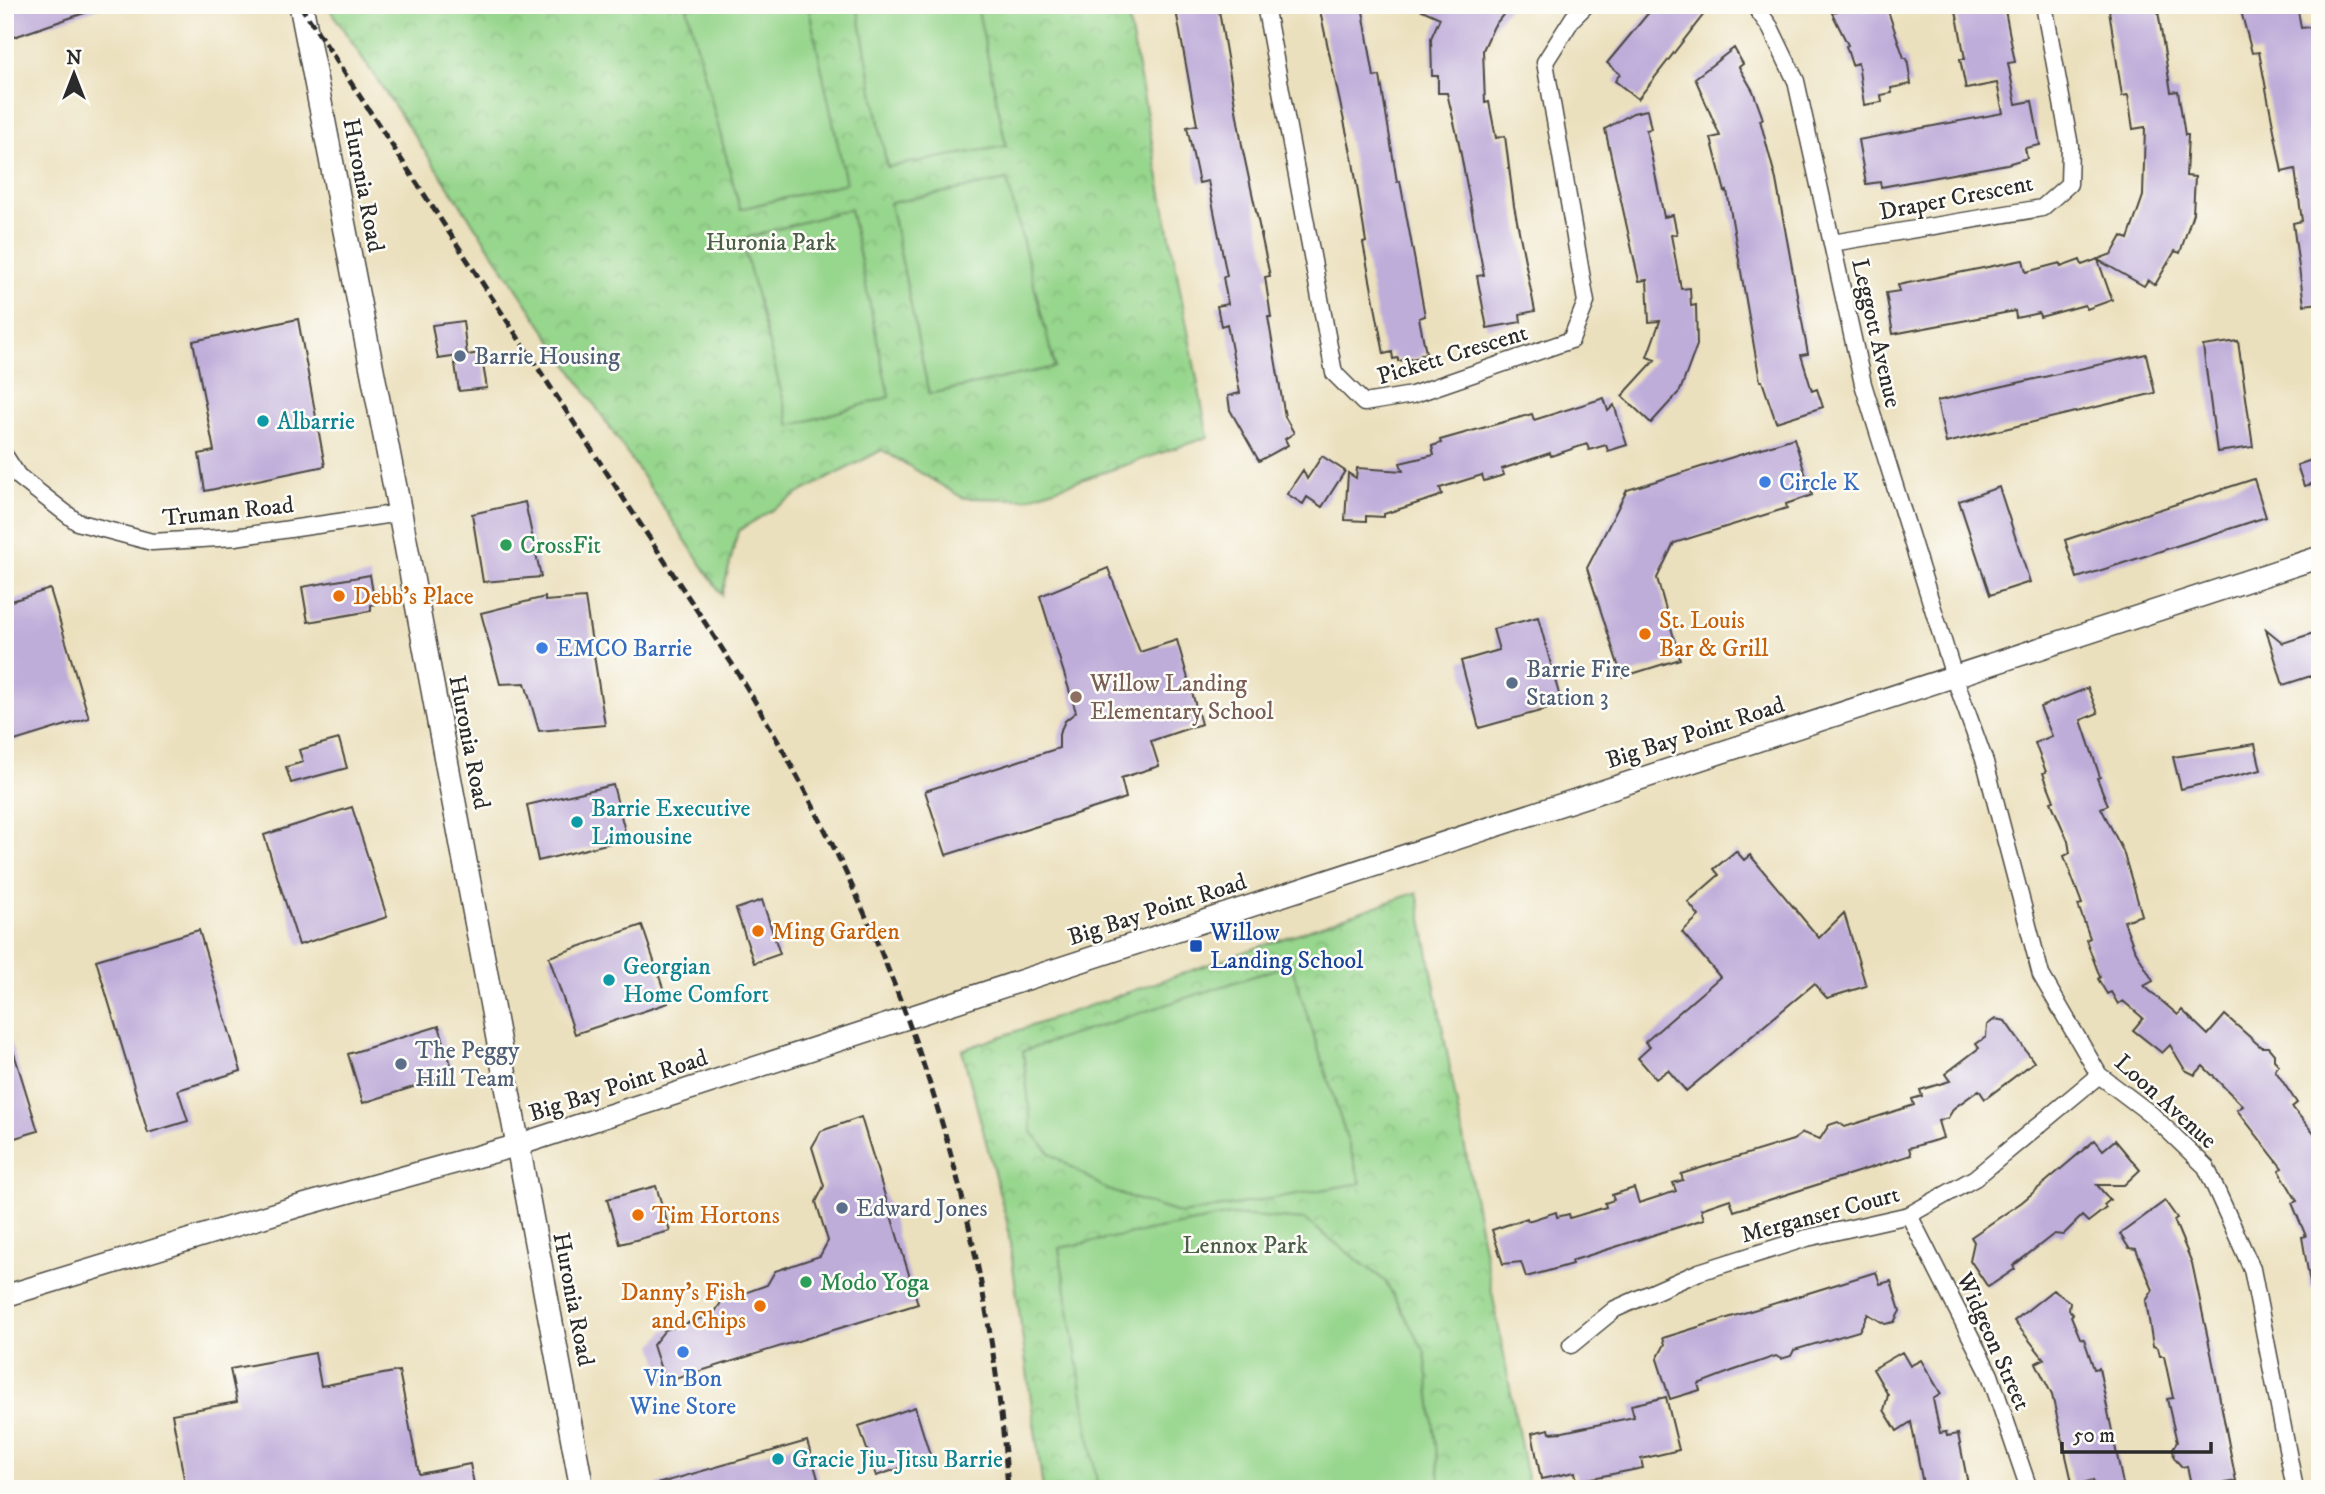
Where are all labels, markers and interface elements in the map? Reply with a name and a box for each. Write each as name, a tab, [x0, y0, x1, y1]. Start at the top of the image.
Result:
north arrow	[38, 38, 108, 108]
text: N	[66, 47, 82, 70]
street label: Huronia Road	[335, 116, 391, 255]
street label: Draper Crescent	[1877, 168, 2036, 228]
park label: Huronia Park	[706, 228, 837, 258]
street label: Leggott Avenue	[1844, 256, 1908, 411]
street label: Pickett Crescent	[1373, 318, 1531, 392]
place label: Barrie Housing	[474, 342, 620, 372]
marker: Barrie Housing	[452, 348, 468, 364]
place label: Albarrie	[277, 407, 355, 437]
marker: Albarrie	[255, 413, 271, 429]
place label: Circle K	[1779, 468, 1859, 498]
marker: Circle K	[1757, 474, 1773, 490]
street label: Truman Road	[161, 490, 295, 534]
place label: CrossFit	[520, 531, 601, 561]
marker: CrossFit	[498, 537, 514, 553]
place label: Debb's Place	[353, 582, 474, 612]
marker: Debb's Place	[331, 588, 347, 604]
place label: St. Louis Bar & Grill	[1659, 606, 1769, 664]
marker: St. Louis Bar & Grill	[1637, 626, 1653, 642]
place label: EMCO Barrie	[556, 634, 692, 664]
marker: EMCO Barrie	[534, 640, 550, 656]
place label: Barrie Fire Station 3	[1526, 655, 1630, 713]
place label: Willow Landing Elementary School	[1089, 669, 1274, 727]
street label: Huronia Road	[441, 673, 497, 812]
marker: Barrie Fire Station 3	[1504, 675, 1520, 691]
marker: Willow Landing Elementary School	[1068, 689, 1084, 705]
street label: Big Bay Point Road	[1602, 690, 1788, 776]
place label: Barrie Executive Limousine	[591, 794, 750, 852]
marker: Barrie Executive Limousine	[569, 814, 585, 830]
street label: Big Bay Point Road	[1064, 867, 1250, 953]
place label: Ming Garden	[772, 917, 900, 947]
place label: Willow Landing School	[1209, 918, 1364, 976]
marker: Ming Garden	[750, 923, 766, 939]
marker: Willow Landing School	[1188, 938, 1204, 954]
place label: Georgian Home Comfort	[623, 952, 769, 1010]
marker: Georgian Home Comfort	[601, 972, 617, 988]
place label: The Peggy Hill Team	[415, 1036, 520, 1094]
street label: Big Bay Point Road	[525, 1043, 711, 1129]
street label: Loon Avenue	[2108, 1048, 2223, 1156]
marker: The Peggy Hill Team	[393, 1056, 409, 1072]
street label: Merganser Court	[1738, 1179, 1903, 1251]
place label: Edward Jones	[856, 1194, 988, 1224]
marker: Edward Jones	[834, 1200, 850, 1216]
place label: Tim Hortons	[652, 1201, 780, 1231]
marker: Tim Hortons	[630, 1207, 646, 1223]
street label: Huronia Road	[545, 1230, 601, 1369]
park label: Lennox Park	[1182, 1231, 1308, 1261]
street label: Widgeon Street	[1949, 1267, 2037, 1415]
place label: Modo Yoga	[820, 1268, 930, 1298]
marker: Modo Yoga	[798, 1274, 814, 1290]
place label: Danny's Fish and Chips	[621, 1278, 746, 1336]
marker: Danny's Fish and Chips	[752, 1298, 768, 1314]
marker: Vin Bon Wine Store	[675, 1344, 691, 1360]
place label: Vin Bon Wine Store	[629, 1364, 736, 1422]
scale bar	[2062, 1410, 2211, 1454]
text: 50 m	[2073, 1423, 2115, 1449]
place label: Gracie Jiu-Jitsu Barrie	[792, 1445, 1003, 1475]
marker: Gracie Jiu-Jitsu Barrie	[770, 1451, 786, 1467]

